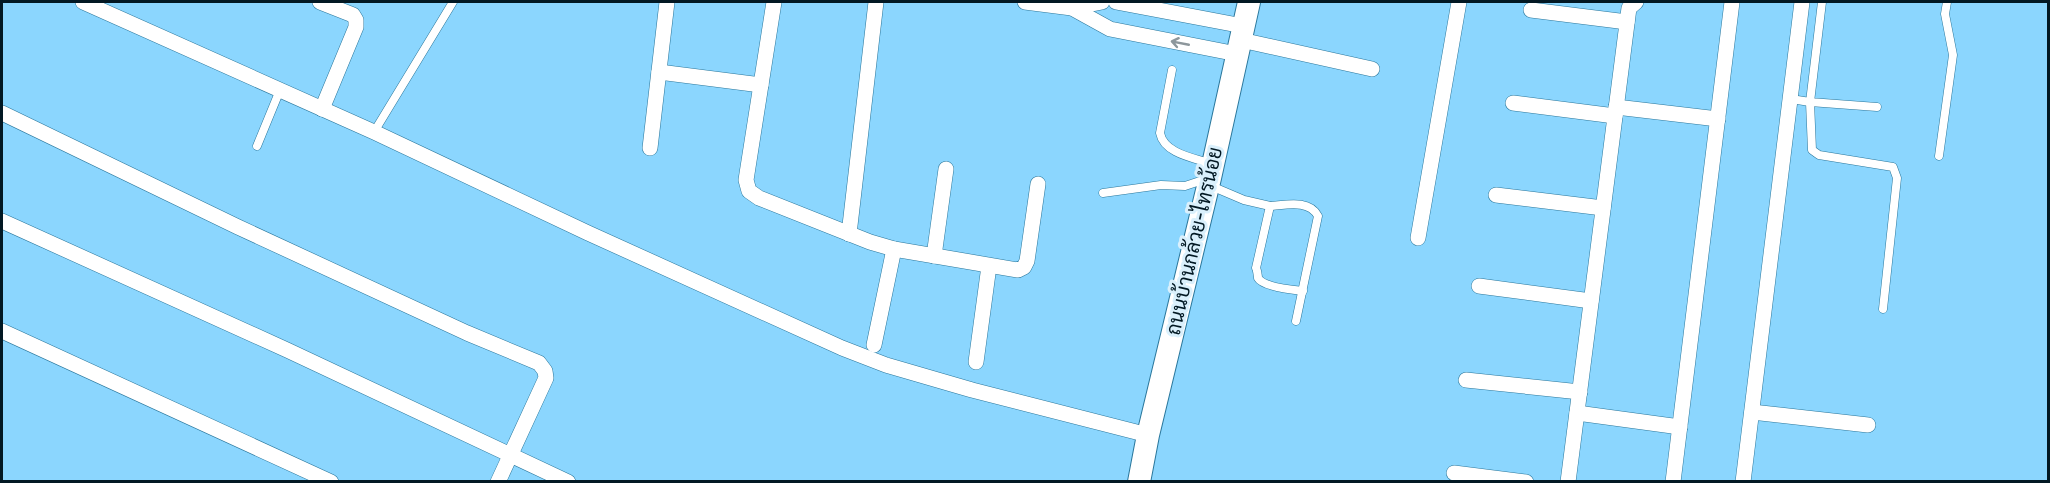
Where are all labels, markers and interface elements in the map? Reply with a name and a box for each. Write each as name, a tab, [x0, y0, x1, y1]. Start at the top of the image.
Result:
one-way arrow	[1171, 37, 1190, 48]
street label: ถนนบ้านกล้วย-ไทรน้อย	[1160, 144, 1227, 337]

